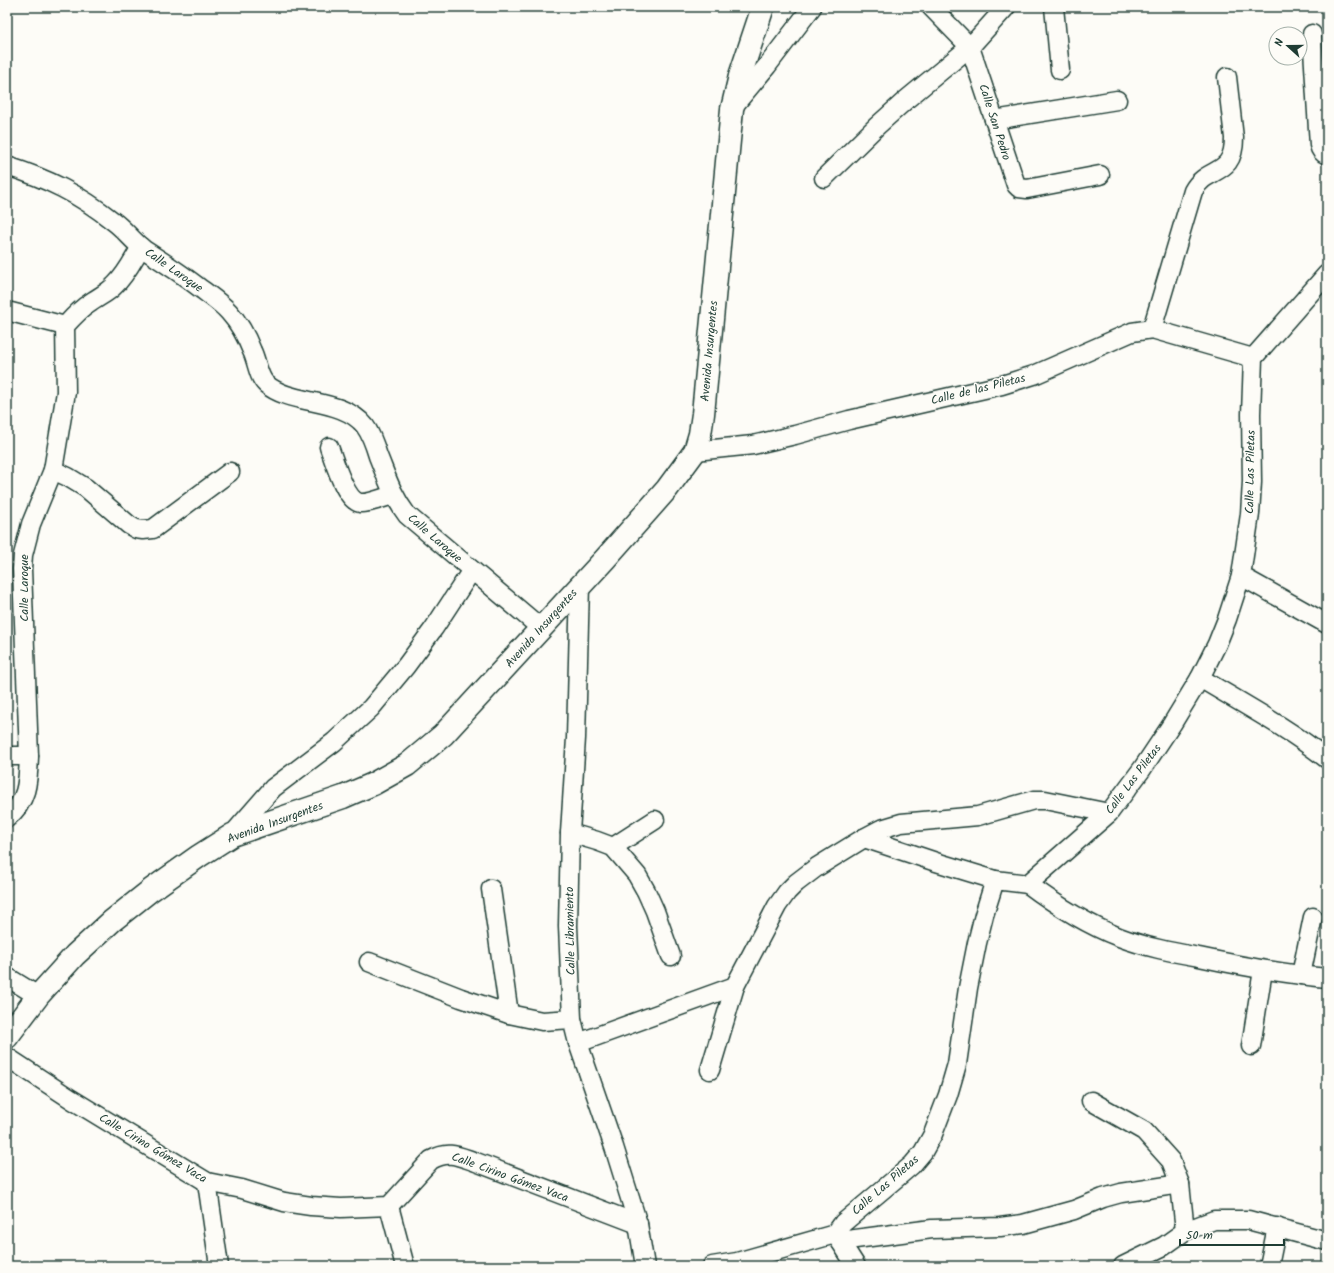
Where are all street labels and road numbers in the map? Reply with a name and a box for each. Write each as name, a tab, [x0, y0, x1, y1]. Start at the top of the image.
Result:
street label: Calle San Pedro	[973, 81, 1016, 163]
street label: Calle Laroque	[141, 243, 207, 298]
street label: Avenida Insurgentes	[696, 300, 723, 402]
street label: Calle de las Piletas	[929, 369, 1027, 410]
street label: Calle Las Piletas	[1240, 430, 1261, 514]
street label: Calle Laroque	[403, 509, 467, 568]
street label: Calle Laroque	[15, 554, 34, 622]
street label: Avenida Insurgentes	[500, 584, 582, 672]
street label: Calle Las Piletas	[1101, 740, 1166, 819]
street label: Avenida Insurgentes	[224, 796, 326, 849]
street label: Calle Libramiento	[560, 887, 581, 975]
street label: Calle Cirino Gómez Vaca	[95, 1109, 211, 1188]
street label: Calle Cirino Gómez Vaca	[449, 1147, 571, 1208]
street label: Calle Las Piletas	[847, 1151, 923, 1220]

